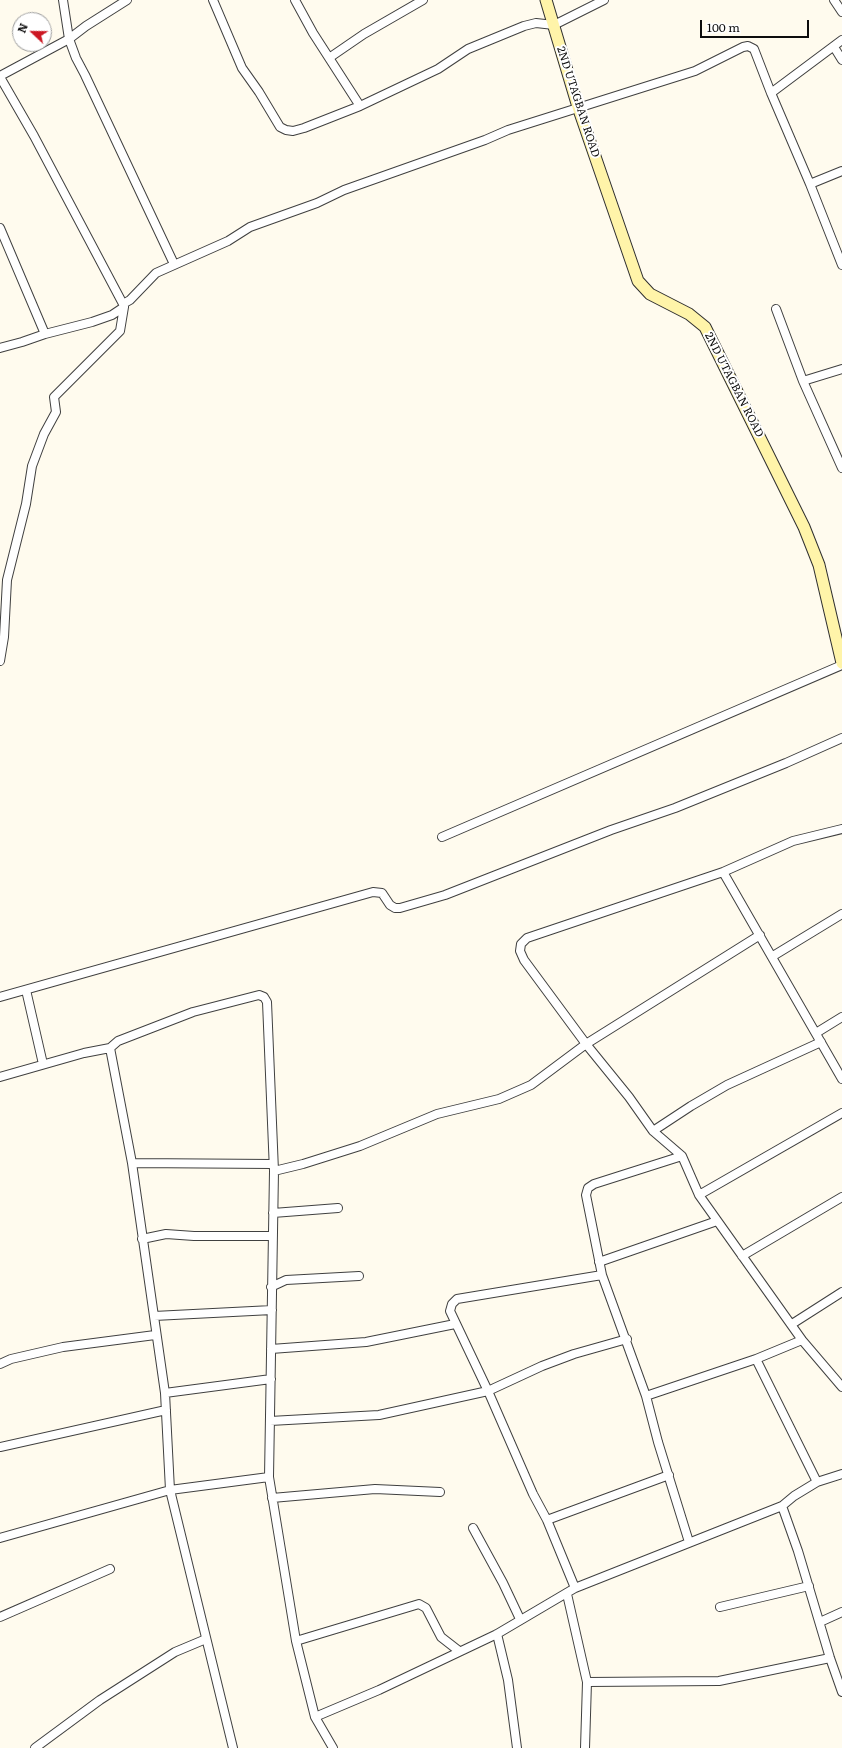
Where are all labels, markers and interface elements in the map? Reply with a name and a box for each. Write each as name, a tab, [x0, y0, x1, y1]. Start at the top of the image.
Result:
north arrow	[12, 12, 52, 52]
scale bar	[702, 12, 811, 38]
text: 100 m	[707, 18, 740, 36]
text: N	[13, 21, 31, 35]
street label: 2ND UTAGBAN ROAD	[554, 45, 602, 159]
street label: 2ND UTAGBAN ROAD	[702, 330, 766, 440]

